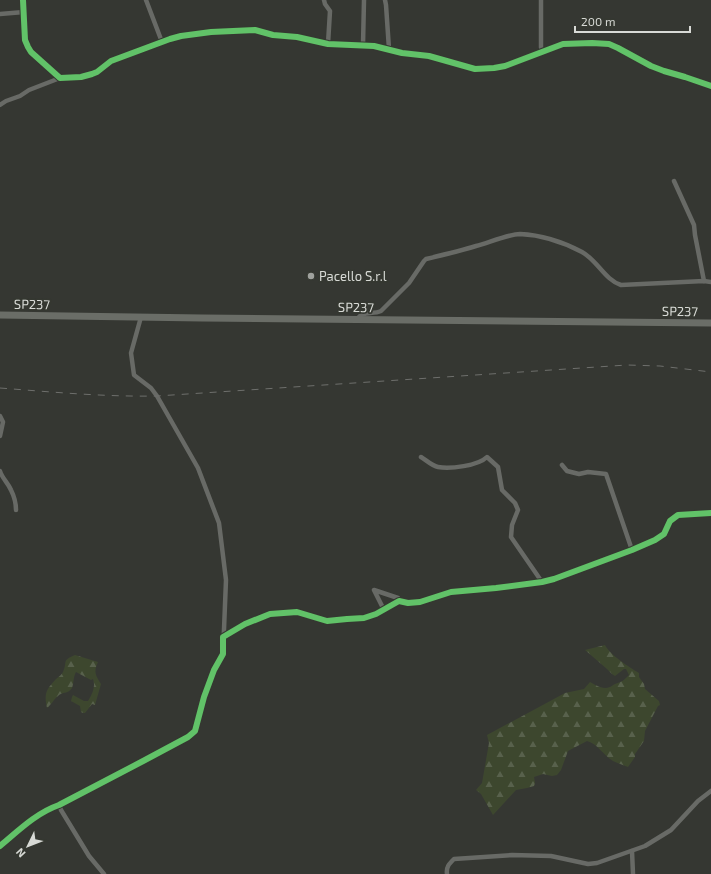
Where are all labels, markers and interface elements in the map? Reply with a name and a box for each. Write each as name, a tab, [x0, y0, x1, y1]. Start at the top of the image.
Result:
scale bar	[575, 8, 690, 34]
text: 200 m	[581, 14, 615, 28]
place label: Pacello S.r.l	[319, 268, 387, 284]
marker: Pacello S.r.l	[306, 271, 316, 281]
street label: SP237	[14, 296, 51, 312]
street label: SP237	[338, 299, 375, 315]
street label: SP237	[662, 303, 699, 319]
north arrow	[8, 826, 48, 866]
text: N	[13, 846, 28, 861]

